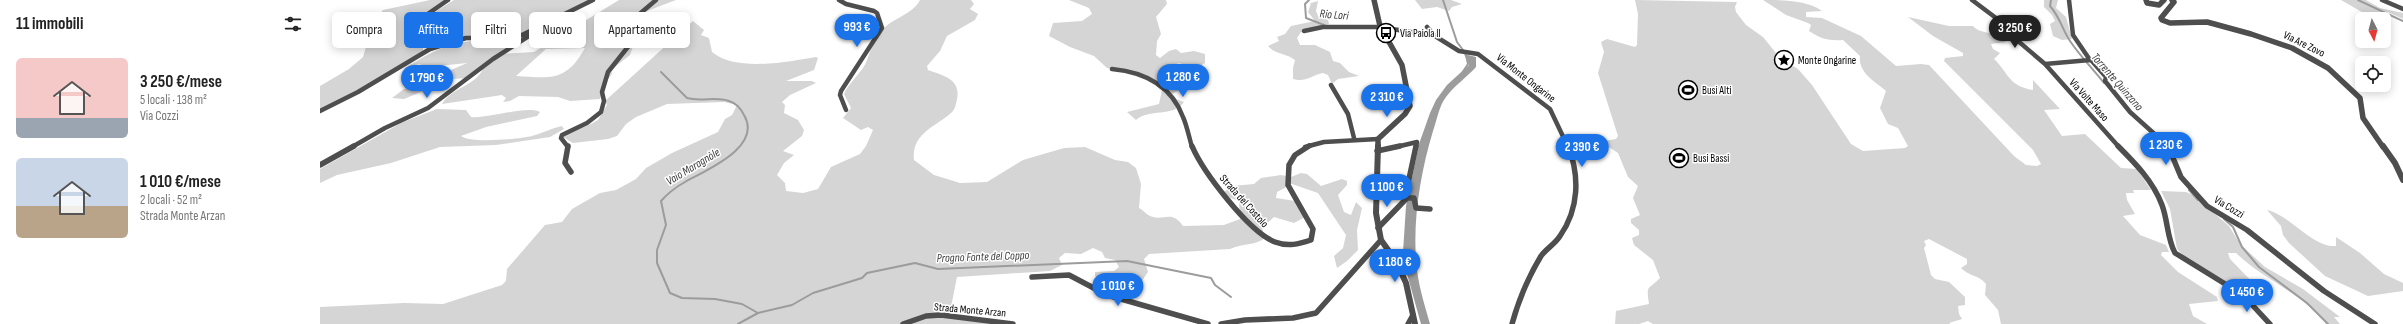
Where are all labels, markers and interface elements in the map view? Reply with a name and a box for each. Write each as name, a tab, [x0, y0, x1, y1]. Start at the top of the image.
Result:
water label: Rio Lori	[1319, 6, 1350, 24]
chip: Compra	[332, 12, 396, 48]
chip: Affitta	[404, 12, 463, 48]
chip: Filtri	[471, 12, 521, 48]
chip: Nuovo	[529, 12, 586, 48]
chip: Appartamento	[594, 12, 690, 48]
north arrow	[2355, 12, 2391, 48]
map controls	[2355, 12, 2391, 92]
icon: filters	[282, 13, 304, 35]
text: 11 immobili	[16, 14, 83, 34]
pin: 993 €	[829, 14, 885, 48]
pin: 3 250 €	[1978, 15, 2052, 49]
text: 993 €	[844, 19, 870, 35]
text: 3 250 €	[1998, 20, 2032, 36]
bus stop icon: Via Paiola II	[1375, 22, 1397, 44]
place label: Via Paiola II	[1400, 27, 1441, 40]
street label: Via Are Zovo	[2281, 28, 2327, 60]
place icon: Monte Ongarine	[1773, 49, 1795, 71]
water label: Torrente Quinzano	[2088, 50, 2146, 114]
street label: Via Monte Ongarine	[1494, 51, 1558, 105]
place label: Monte Ongarine	[1798, 54, 1856, 67]
button: locate	[2355, 56, 2391, 92]
pin: 1 280 €	[1146, 64, 1220, 98]
pin: 1 790 €	[390, 65, 464, 99]
text: 1 280 €	[1166, 69, 1200, 85]
text: 1 790 €	[410, 70, 444, 86]
text: 3 250 €/mese	[140, 72, 222, 92]
icon: home	[48, 74, 96, 122]
street label: Via Volte Maso	[2066, 76, 2112, 124]
sports icon: Busi Alti	[1677, 79, 1699, 101]
pin: 2 310 €	[1350, 84, 1424, 118]
place label: Busi Alti	[1702, 84, 1732, 97]
text: 2 310 €	[1370, 89, 1404, 105]
text: 5 locali · 138 m²	[140, 92, 207, 108]
text: Via Cozzi	[140, 108, 179, 124]
pin: 1 230 €	[2129, 132, 2203, 166]
pin: 2 390 €	[1545, 134, 1619, 168]
text: 1 230 €	[2149, 137, 2183, 153]
text: 2 390 €	[1565, 139, 1599, 155]
water label: Vaio Maragnòle	[663, 145, 723, 189]
sports icon: Busi Bassi	[1668, 147, 1690, 169]
place label: Busi Bassi	[1693, 152, 1729, 165]
text: 1 010 €/mese	[140, 172, 221, 192]
street label: Strada del Costolo	[1217, 172, 1271, 231]
icon: home	[48, 174, 96, 222]
pin: 1 100 €	[1350, 174, 1424, 208]
text: 1 100 €	[1370, 179, 1404, 195]
text: 2 locali · 52 m²	[140, 192, 202, 208]
street label: Via Cozzi	[2212, 193, 2246, 221]
text: Strada Monte Arzan	[140, 208, 225, 224]
water label: Progno Fonte del Coppo	[936, 248, 1030, 266]
pin: 1 180 €	[1358, 249, 1432, 283]
text: 1 180 €	[1378, 254, 1412, 270]
pin: 1 010 €	[1081, 273, 1155, 307]
text: 1 010 €	[1101, 278, 1135, 294]
pin: 1 450 €	[2210, 279, 2284, 313]
text: 1 450 €	[2230, 284, 2264, 300]
street label: Strada Monte Arzan	[933, 300, 1007, 320]

